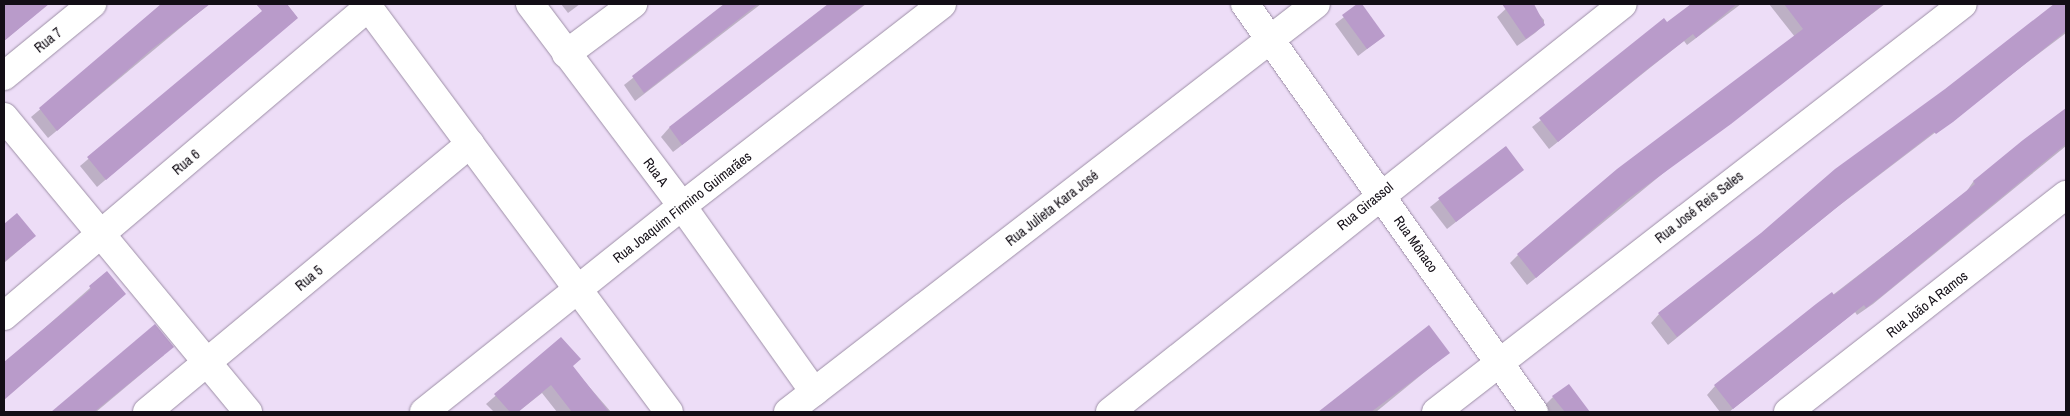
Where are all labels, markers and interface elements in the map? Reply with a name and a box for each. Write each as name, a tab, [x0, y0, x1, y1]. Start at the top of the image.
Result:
street label: Rua 7	[31, 24, 65, 56]
street label: Rua 6	[169, 146, 203, 178]
street label: Rua Joaquim Firmino Guimarães	[609, 148, 755, 266]
street label: Rua A	[640, 154, 672, 190]
street label: Rua Julieta Kara José	[1002, 167, 1102, 249]
street label: Rua José Reis Sales	[1652, 167, 1746, 247]
street label: Rua Girassol	[1334, 178, 1396, 234]
street label: Rua Mônaco	[1390, 213, 1442, 275]
street label: Rua 5	[292, 262, 326, 294]
street label: Rua João A Ramos	[1883, 267, 1971, 341]

